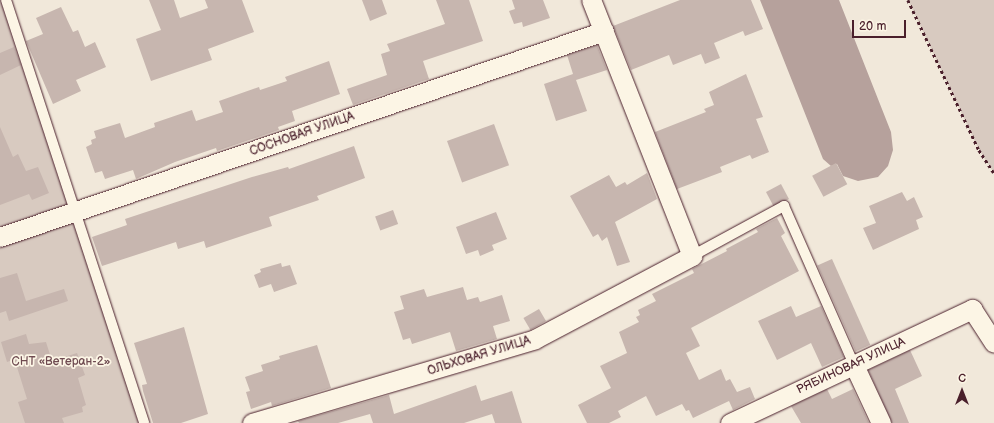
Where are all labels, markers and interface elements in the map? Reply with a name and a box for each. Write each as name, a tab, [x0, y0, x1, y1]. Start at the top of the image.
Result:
scale bar	[854, 12, 908, 38]
text: 20 m	[859, 19, 886, 34]
street label: СОСНОВАЯ УЛИЦА	[248, 109, 356, 159]
street label: ОЛЬХОВАЯ УЛИЦА	[426, 333, 532, 379]
street label: РЯБИНОВАЯ УЛИЦА	[794, 335, 908, 397]
park label: СНТ «Ветеран-2»	[12, 355, 110, 369]
north arrow	[942, 371, 982, 411]
text: С	[958, 372, 966, 385]

